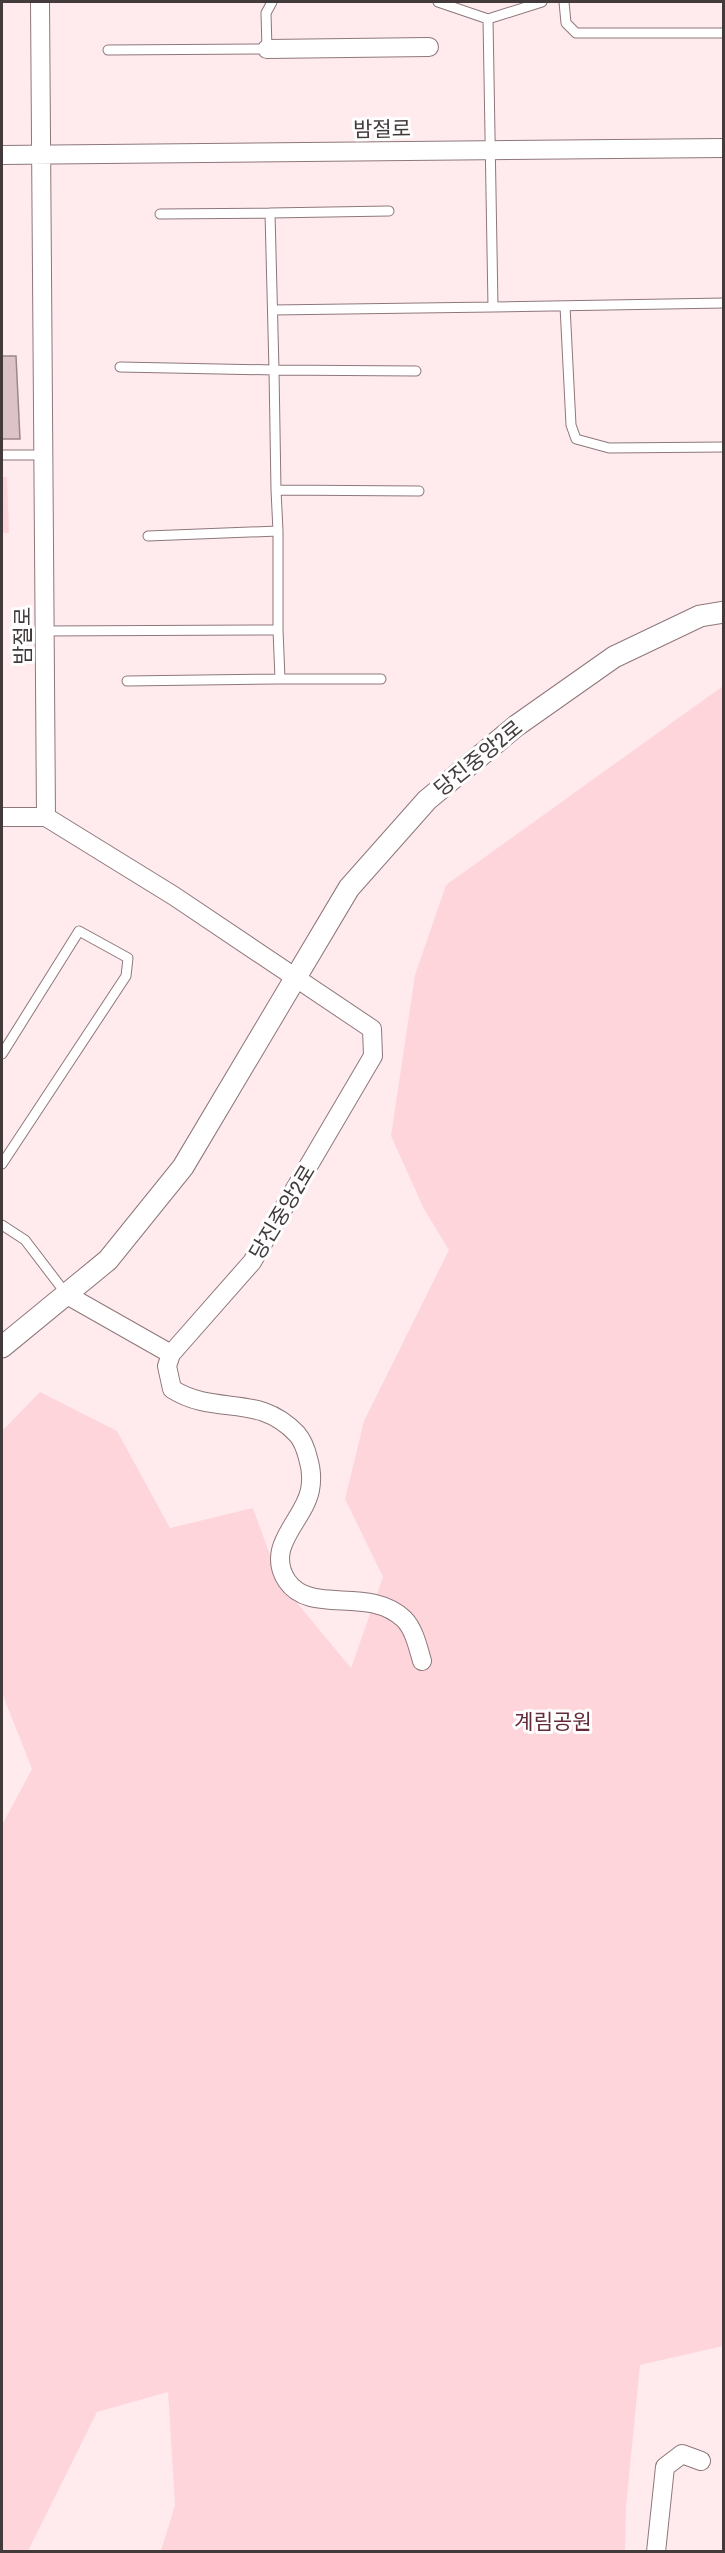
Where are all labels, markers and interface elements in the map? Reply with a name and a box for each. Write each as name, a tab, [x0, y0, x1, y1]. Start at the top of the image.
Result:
street label: 밤절로	[353, 114, 411, 144]
street label: 밤절로	[8, 607, 37, 665]
street label: 당진중앙2로	[428, 713, 528, 803]
street label: 당진중앙2로	[242, 1159, 322, 1265]
park label: 계림공원	[514, 1707, 592, 1736]

